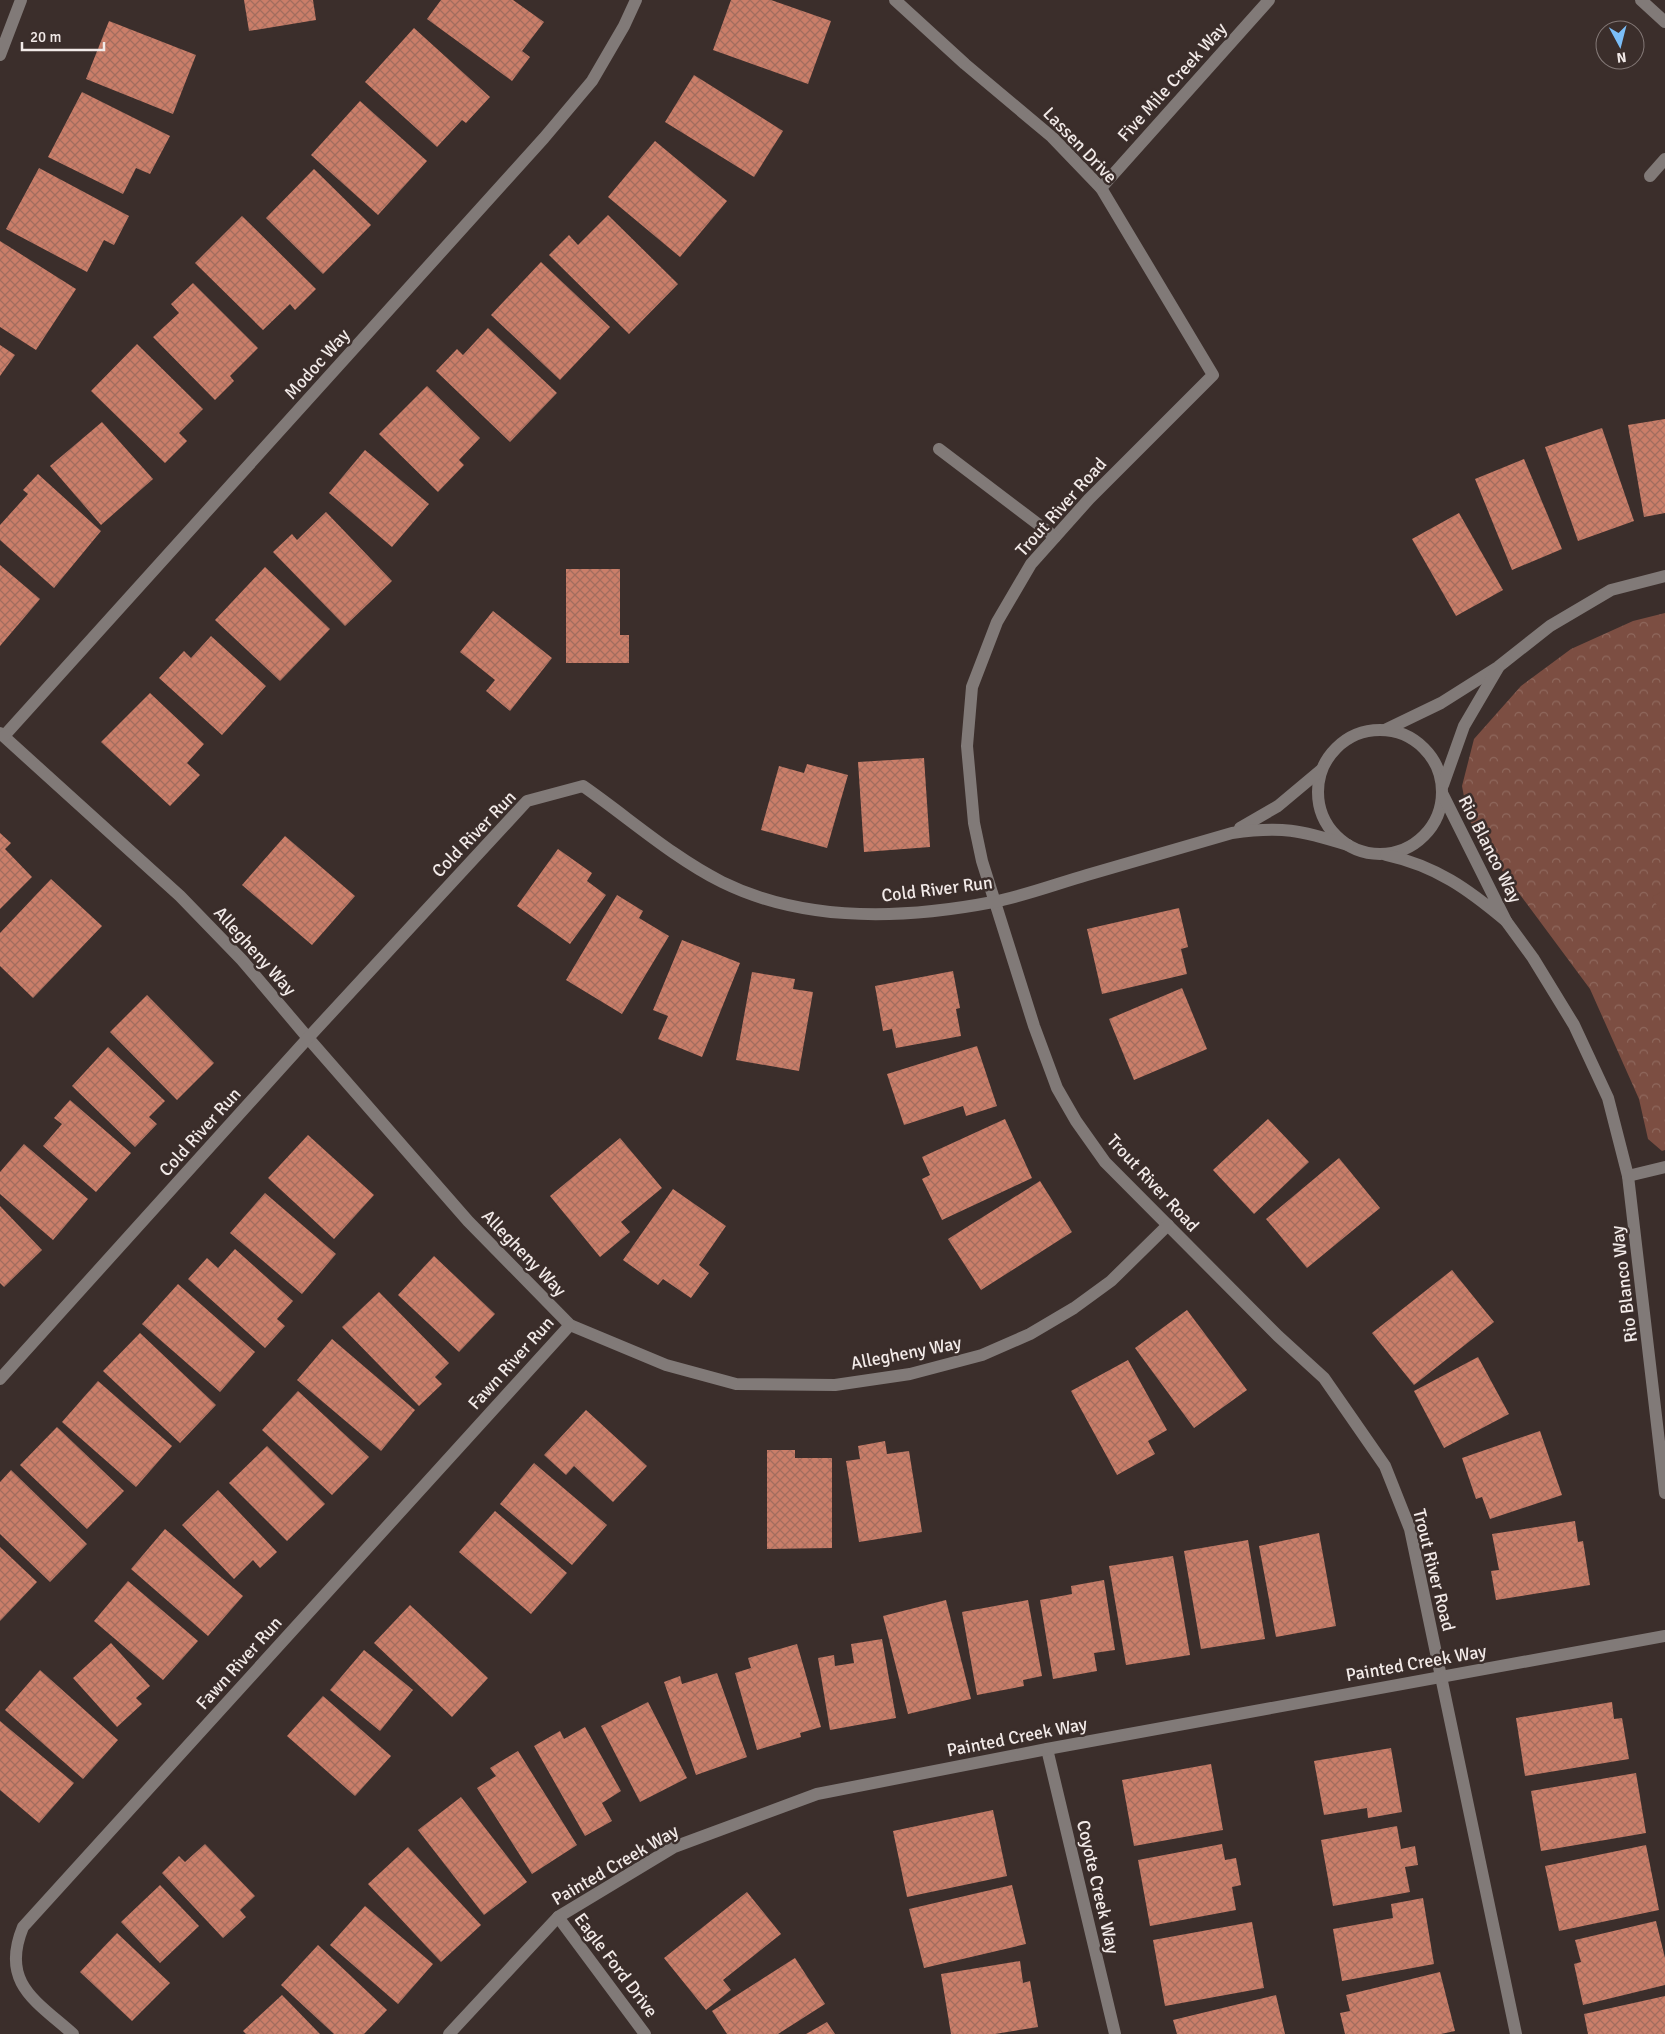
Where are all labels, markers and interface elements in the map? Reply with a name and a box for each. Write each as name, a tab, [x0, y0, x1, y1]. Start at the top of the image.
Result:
street label: Five Mile Creek Way	[1113, 17, 1232, 146]
scale bar	[22, 20, 105, 52]
north arrow	[1595, 20, 1645, 70]
text: 20 m	[30, 28, 61, 46]
text: N	[1616, 48, 1627, 66]
street label: Lassen Drive	[1038, 102, 1122, 188]
street label: Modoc Way	[280, 324, 355, 404]
street label: Trout River Road	[1011, 453, 1111, 561]
street label: Cold River Run	[427, 786, 521, 882]
street label: Rio Blanco Way	[1453, 792, 1527, 907]
street label: Cold River Run	[880, 871, 994, 907]
street label: Allegheny Way	[209, 902, 301, 1000]
street label: Cold River Run	[154, 1083, 246, 1181]
street label: Trout River Road	[1102, 1130, 1204, 1236]
street label: Allegheny Way	[477, 1205, 571, 1301]
street label: Rio Blanco Way	[1606, 1224, 1642, 1344]
street label: Fawn River Run	[463, 1312, 559, 1414]
street label: Allegheny Way	[849, 1331, 964, 1375]
street label: Trout River Road	[1408, 1507, 1460, 1633]
street label: Fawn River Run	[191, 1612, 287, 1714]
street label: Painted Creek Way	[1344, 1640, 1489, 1686]
street label: Painted Creek Way	[945, 1712, 1090, 1761]
street label: Coyote Creek Way	[1072, 1818, 1124, 1957]
street label: Painted Creek Way	[548, 1820, 683, 1910]
street label: Eagle Ford Drive	[570, 1908, 662, 2022]

